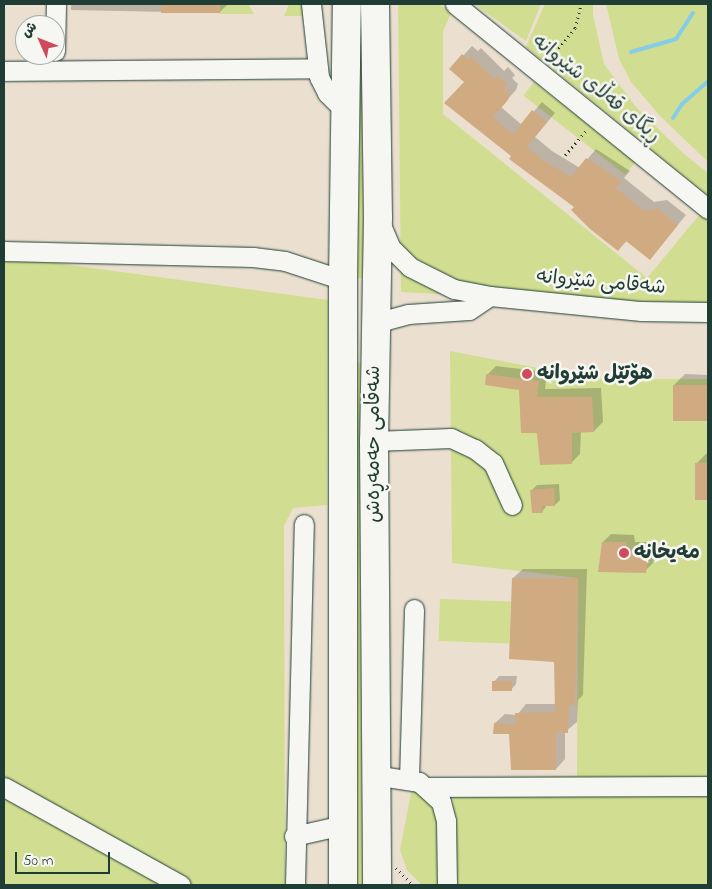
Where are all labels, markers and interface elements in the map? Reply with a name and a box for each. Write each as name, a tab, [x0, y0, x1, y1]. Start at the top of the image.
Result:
north arrow	[15, 15, 65, 65]
text: ش	[17, 17, 42, 43]
street label: ڕیگای قەڵای شێروانە	[527, 30, 665, 148]
street label: شەقامی شێروانە	[535, 265, 667, 301]
place label: هۆتێل شێروانە	[537, 362, 653, 386]
street label: شەقامی حەمەڕەش	[362, 365, 386, 523]
marker: هۆتێل شێروانە	[521, 368, 533, 380]
place label: مەیخانە	[634, 541, 700, 565]
marker: مەیخانە	[618, 547, 630, 559]
scale bar	[18, 842, 112, 874]
text: 50 m	[23, 850, 53, 872]

